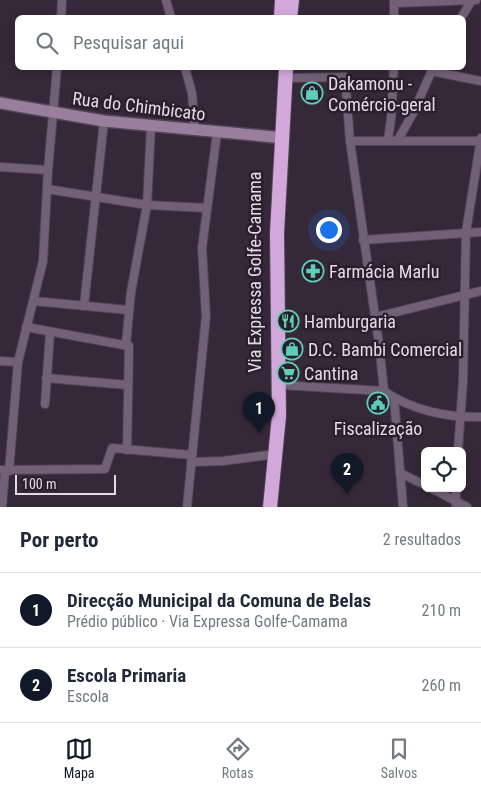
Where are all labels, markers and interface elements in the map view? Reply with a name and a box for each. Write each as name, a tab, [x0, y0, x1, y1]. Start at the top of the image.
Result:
search box	[15, 15, 466, 70]
icon: search	[33, 29, 61, 57]
text: Pesquisar aqui	[73, 31, 184, 54]
place label: Dakamonu - Comércio-geral	[328, 73, 436, 115]
shop icon: Dakamonu - Comércio-geral	[300, 81, 324, 105]
street label: Rua do Chimbicato	[71, 87, 207, 125]
street label: Via Expressa Golfe-Camama	[244, 172, 265, 373]
your location	[316, 217, 342, 243]
pharmacy icon: Farmácia Marlu	[301, 259, 325, 283]
place label: Farmácia Marlu	[329, 261, 439, 282]
restaurant icon: Hamburgaria	[276, 309, 300, 333]
place label: Hamburgaria	[304, 311, 396, 332]
shop icon: D.C. Bambi Comercial	[280, 337, 304, 361]
place label: D.C. Bambi Comercial	[308, 339, 462, 360]
supermarket icon: Cantina	[276, 361, 300, 385]
place label: Cantina	[304, 363, 358, 384]
public building icon: Fiscalização	[366, 391, 390, 415]
pin: 1	[243, 392, 275, 433]
place label: Fiscalização	[334, 418, 422, 439]
map controls	[421, 447, 466, 492]
button: locate	[421, 447, 466, 492]
pin: 2	[331, 453, 363, 494]
scale bar	[15, 472, 116, 495]
text: 100 m	[22, 476, 57, 492]
text: Por perto	[20, 528, 99, 552]
text: 2 resultados	[383, 530, 461, 549]
text: Direcção Municipal da Comuna de Belas	[67, 589, 371, 612]
text: 1	[32, 601, 40, 620]
text: 210 m	[422, 601, 461, 620]
text: Prédio público · Via Expressa Golfe-Camama	[67, 612, 348, 631]
text: Escola Primaria	[67, 664, 186, 687]
text: 2	[32, 676, 40, 695]
text: 260 m	[422, 676, 461, 695]
text: Escola	[67, 687, 109, 706]
tab: Mapa	[64, 735, 95, 781]
tab: Rotas	[222, 735, 254, 781]
tab: Salvos	[381, 735, 417, 781]

